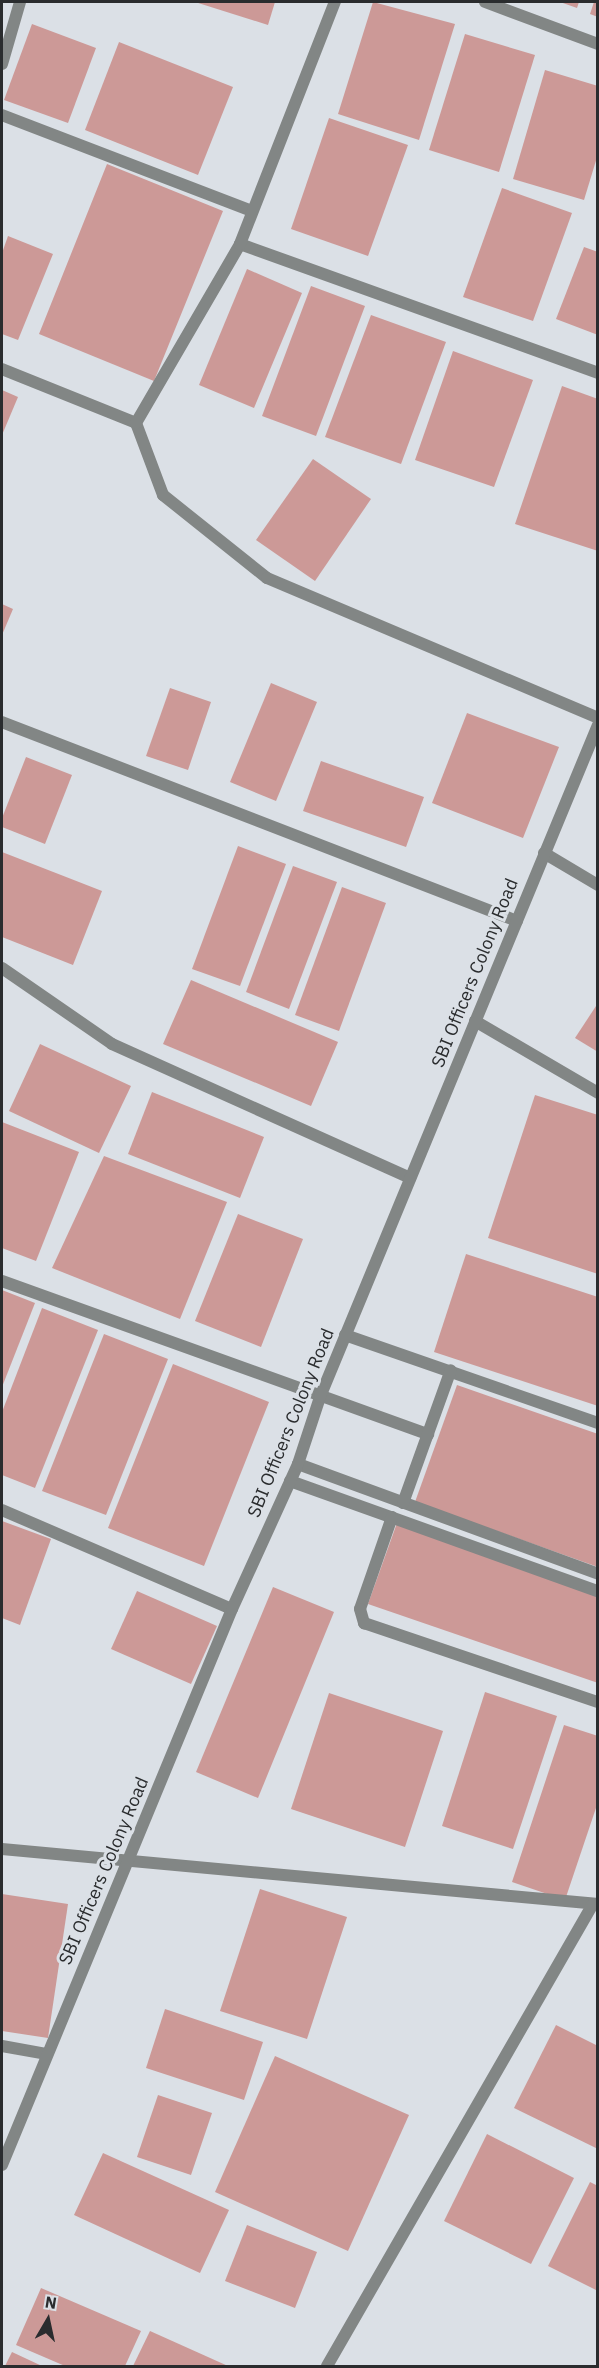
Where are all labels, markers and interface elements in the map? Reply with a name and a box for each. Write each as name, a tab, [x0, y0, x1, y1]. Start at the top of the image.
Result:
street label: SBI Officers Colony Road	[427, 875, 523, 1071]
street label: SBI Officers Colony Road	[243, 1325, 339, 1521]
street label: SBI Officers Colony Road	[55, 1774, 153, 1968]
north arrow	[18, 2290, 78, 2350]
text: N	[44, 2291, 58, 2313]

